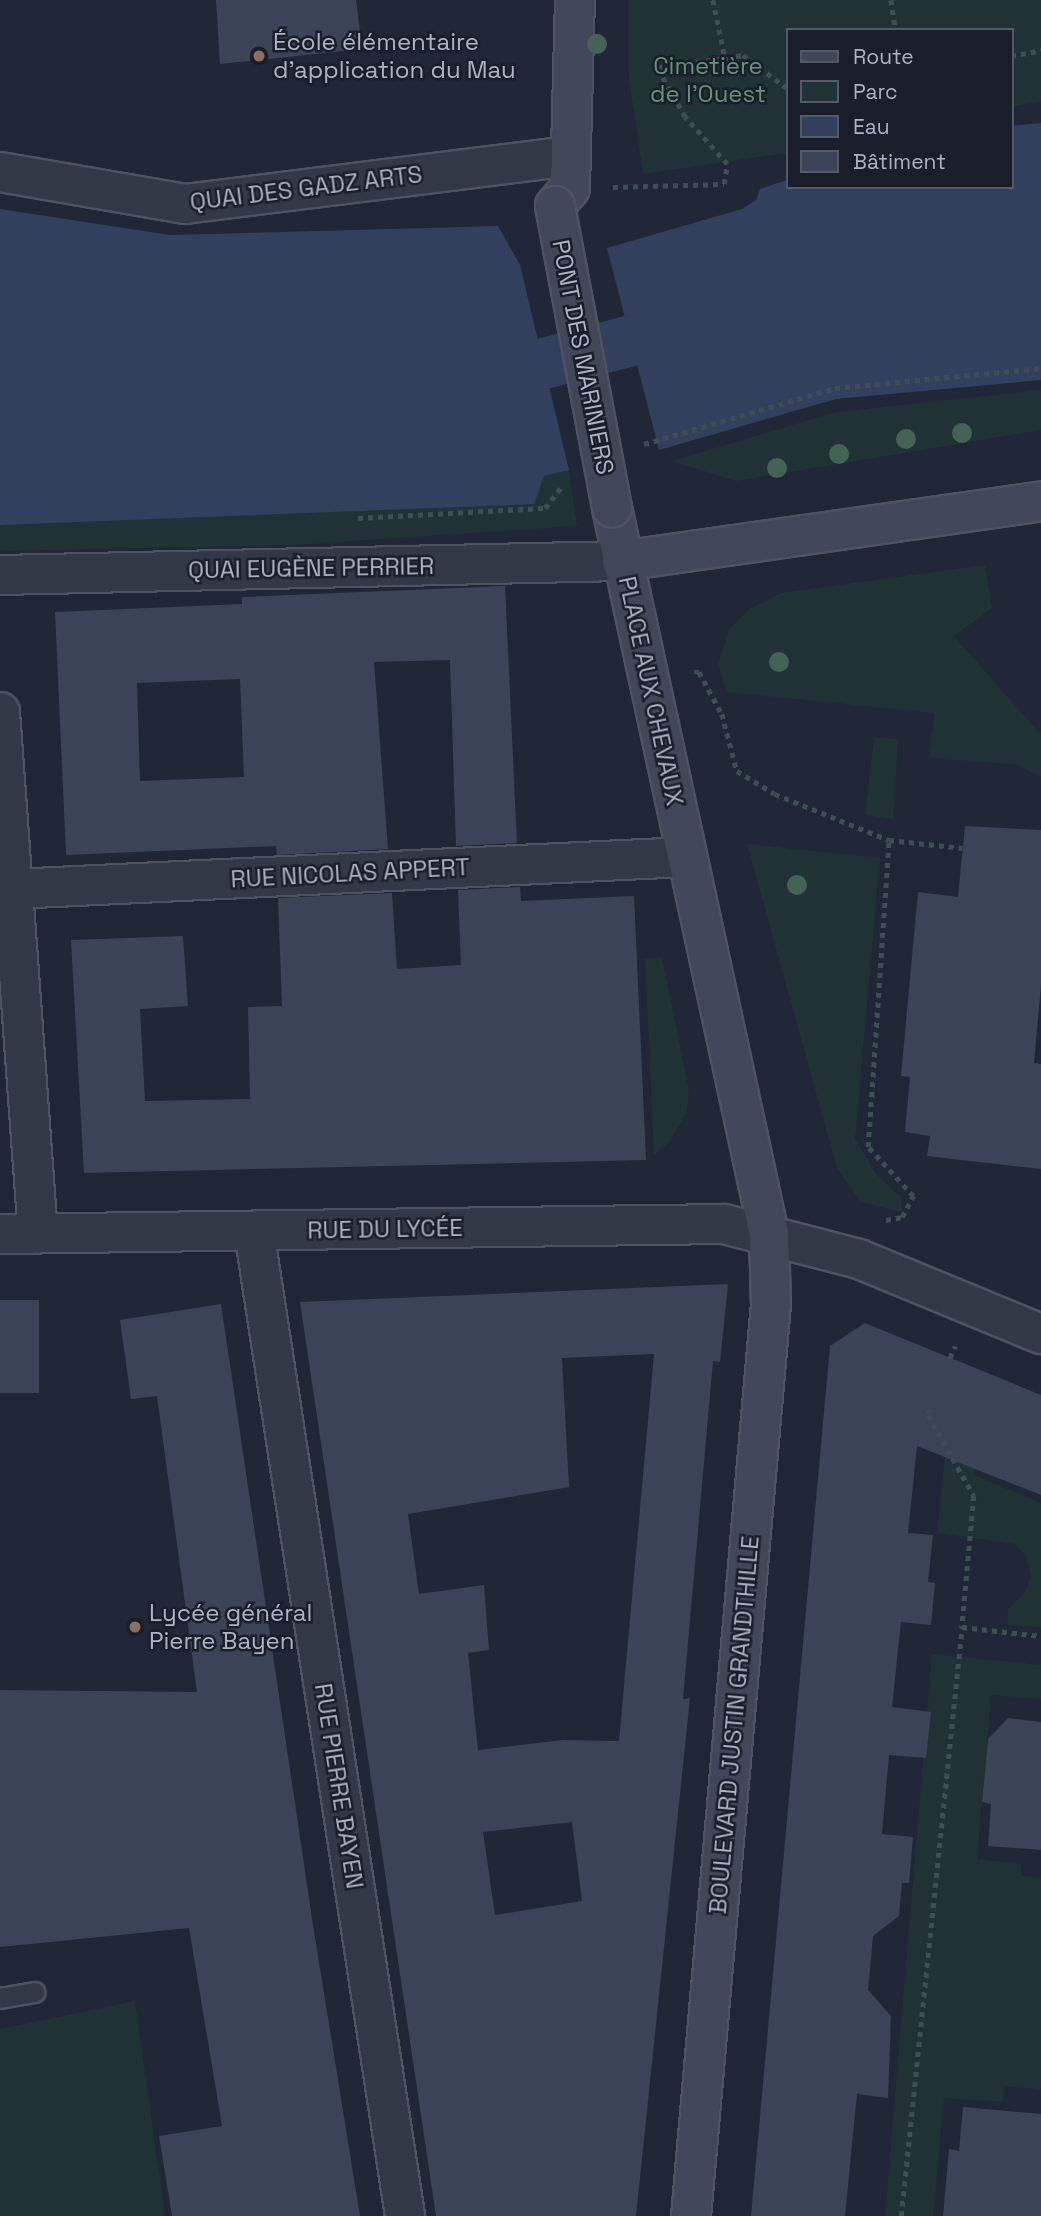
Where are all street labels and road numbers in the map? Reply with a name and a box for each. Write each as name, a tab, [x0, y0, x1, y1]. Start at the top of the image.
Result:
street label: QUAI DES GADZ ARTS	[188, 159, 424, 217]
street label: PONT DES MARINIERS	[546, 237, 620, 477]
street label: QUAI EUGÈNE PERRIER	[188, 551, 434, 585]
street label: PLACE AUX CHEVAUX	[613, 574, 689, 808]
street label: RUE NICOLAS APPERT	[230, 852, 470, 894]
street label: RUE DU LYCÉE	[307, 1213, 463, 1245]
street label: BOULEVARD JUSTIN GRANDTHILLE	[703, 1535, 765, 1915]
street label: RUE PIERRE BAYEN	[309, 1681, 369, 1891]

